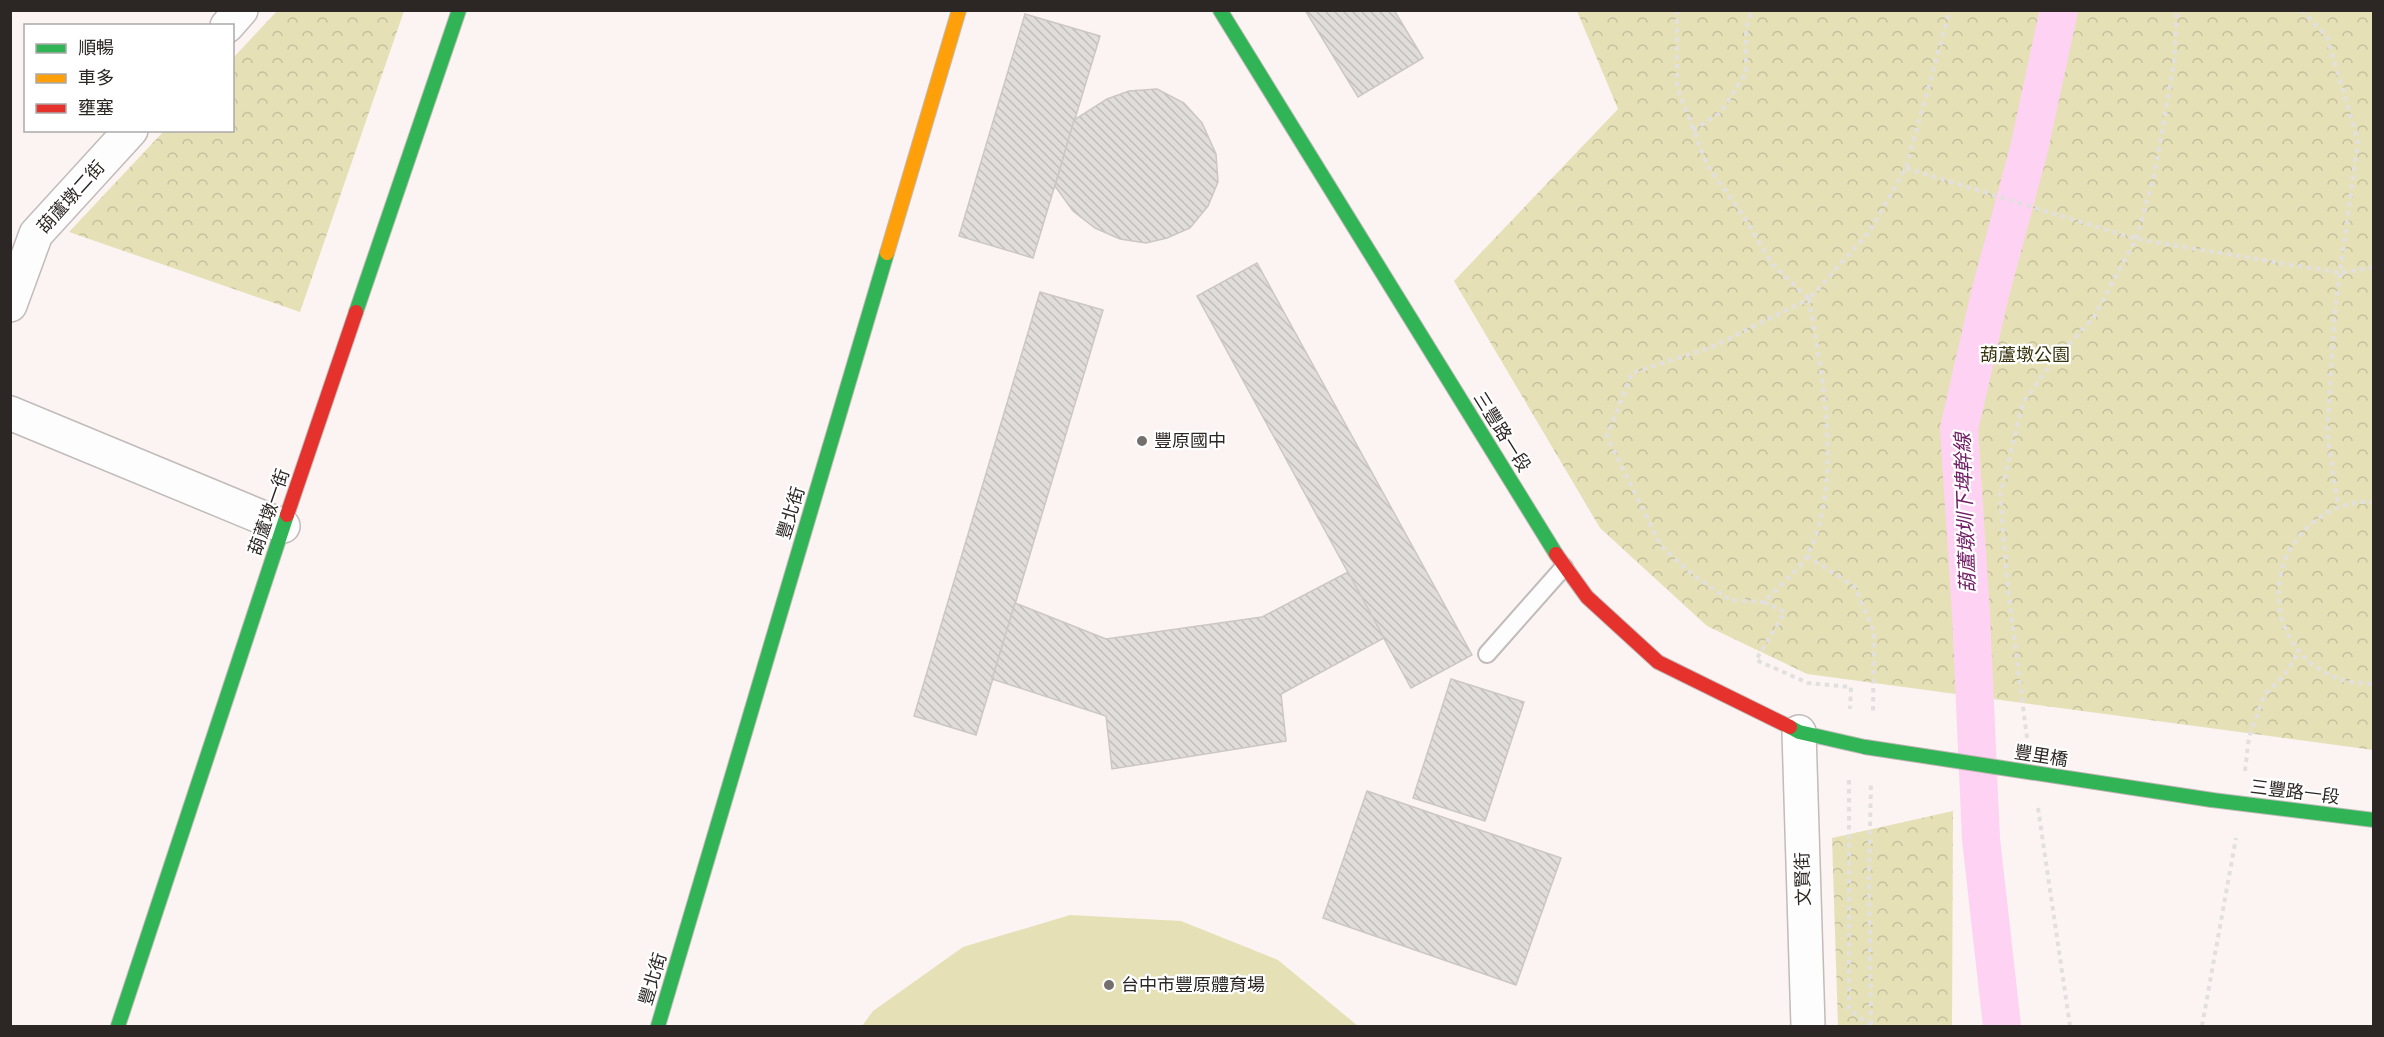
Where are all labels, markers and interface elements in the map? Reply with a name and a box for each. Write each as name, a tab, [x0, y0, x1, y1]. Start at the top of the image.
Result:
legend	[24, 24, 234, 132]
text: 順暢	[78, 37, 114, 57]
text: 車多	[78, 67, 114, 87]
text: 壅塞	[78, 97, 114, 117]
street label: 葫蘆墩二街	[33, 156, 108, 236]
park label: 葫蘆墩公園	[1980, 344, 2070, 364]
street label: 三豐路一段	[1471, 388, 1535, 475]
place label: 豐原國中	[1154, 430, 1226, 450]
water label: 葫蘆墩圳下埤幹線	[1950, 431, 1979, 593]
marker: 豐原國中	[1135, 434, 1149, 448]
street label: 葫蘆墩一街	[244, 466, 292, 557]
street label: 豐北街	[773, 484, 808, 541]
street label: 豐里橋	[2013, 741, 2069, 769]
street label: 三豐路一段	[2249, 776, 2341, 806]
street label: 文賢街	[1791, 852, 1813, 906]
street label: 豐北街	[635, 950, 670, 1007]
place label: 台中市豐原體育場	[1121, 974, 1265, 994]
marker: 台中市豐原體育場	[1102, 978, 1116, 992]

